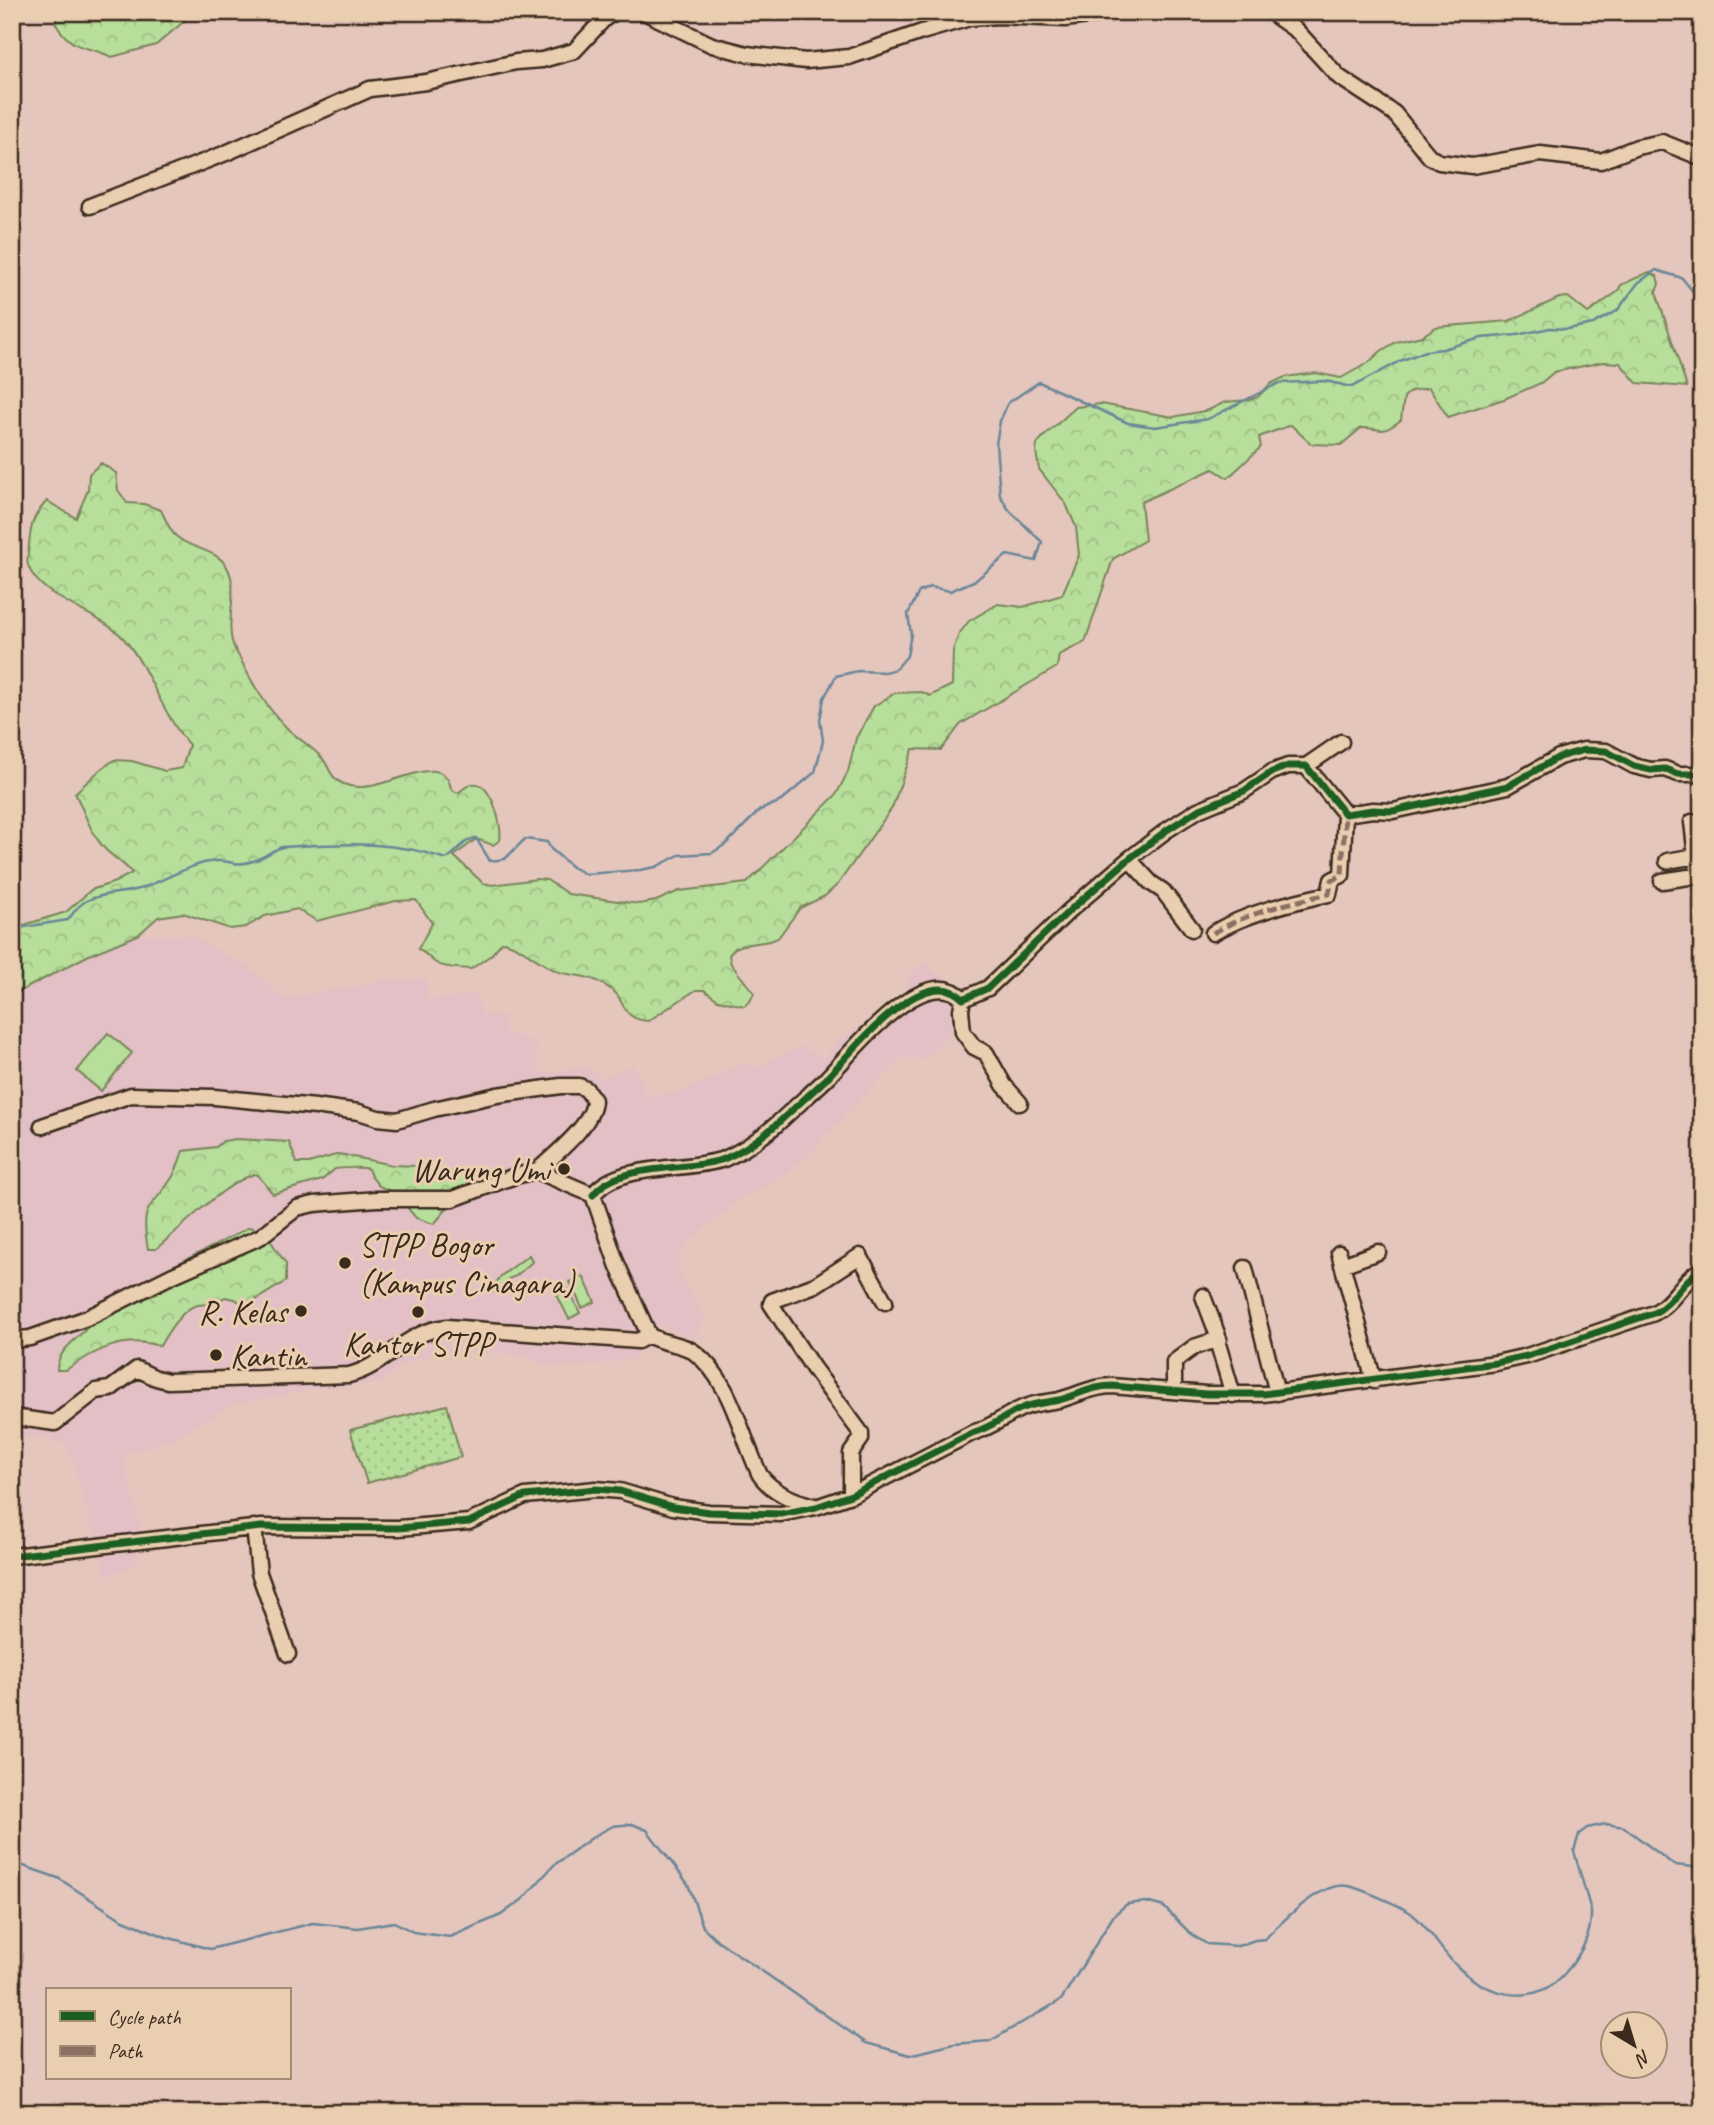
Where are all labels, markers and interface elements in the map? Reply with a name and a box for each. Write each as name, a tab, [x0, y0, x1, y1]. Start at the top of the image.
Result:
place label: Warung Umi	[412, 1149, 554, 1191]
marker: Warung Umi	[556, 1161, 572, 1177]
place label: STPP Bogor (Kampus Cinagara)	[359, 1224, 576, 1304]
marker: STPP Bogor (Kampus Cinagara)	[337, 1255, 353, 1271]
place label: R. Kelas	[199, 1291, 290, 1333]
marker: R. Kelas	[293, 1303, 309, 1319]
marker: Kantor STPP	[410, 1304, 426, 1320]
place label: Kantor STPP	[344, 1323, 497, 1365]
place label: Kantin	[230, 1335, 308, 1377]
marker: Kantin	[208, 1347, 224, 1363]
legend	[46, 1988, 290, 2080]
text: Cycle path	[108, 2004, 181, 2030]
north arrow	[1598, 2010, 1668, 2080]
text: Path	[108, 2038, 144, 2064]
text: N	[1629, 2045, 1656, 2073]

